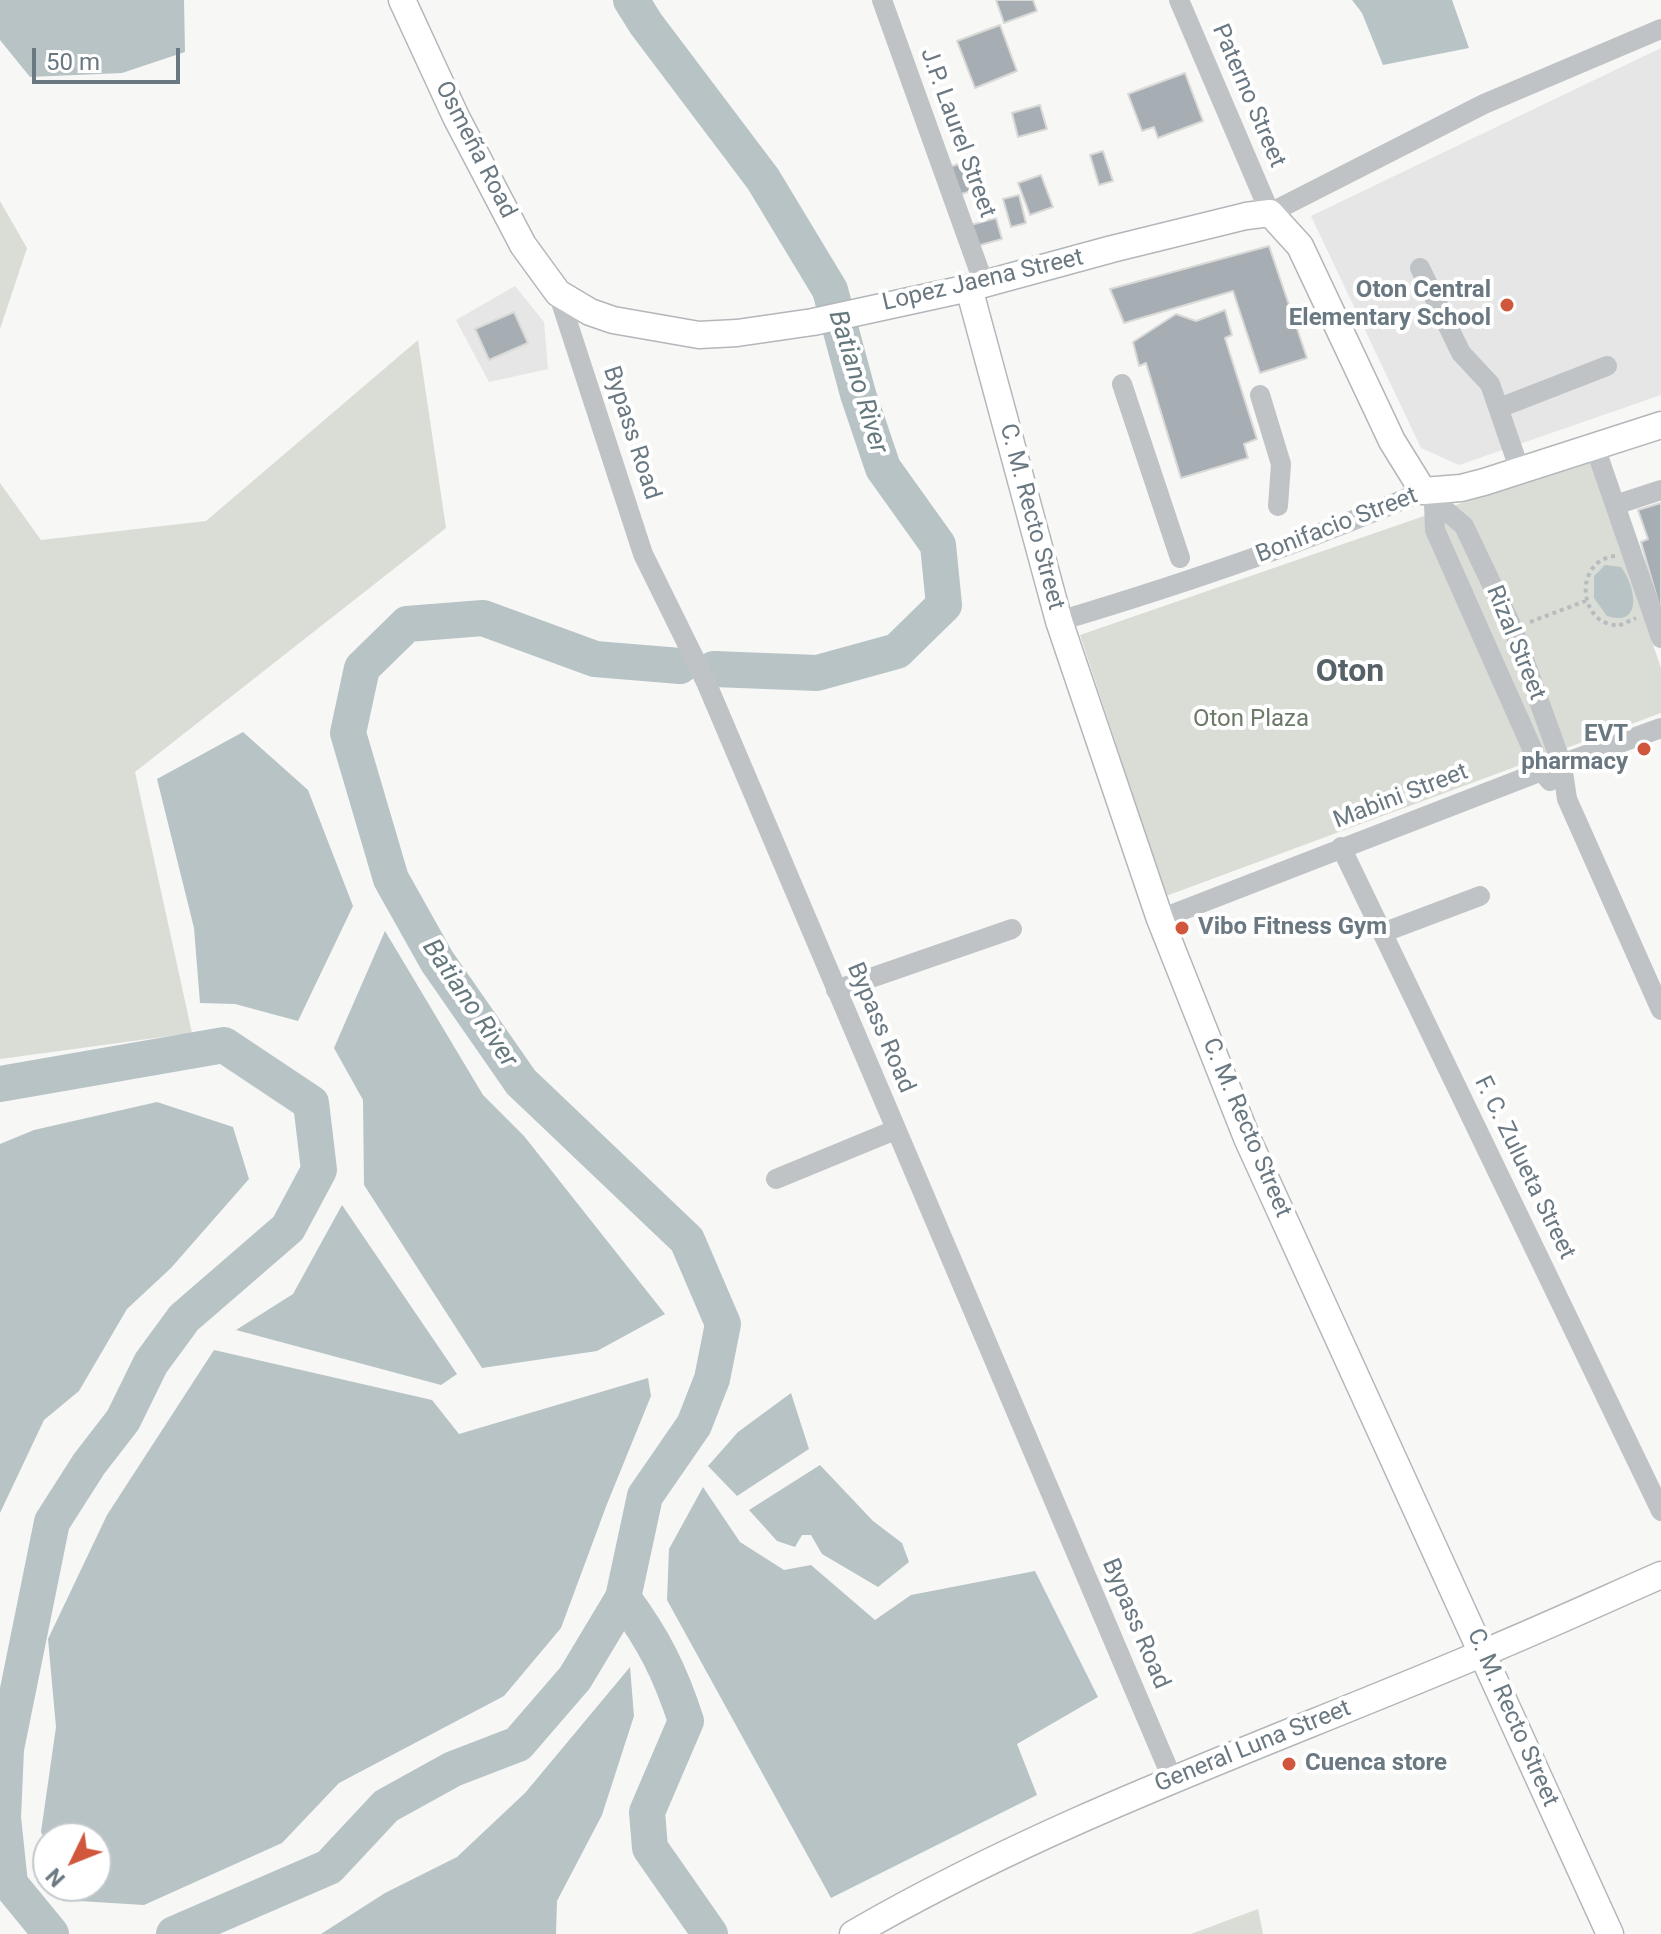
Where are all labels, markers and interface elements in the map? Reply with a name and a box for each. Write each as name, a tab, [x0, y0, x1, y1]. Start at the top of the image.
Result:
street label: Paterno Street	[1205, 20, 1291, 172]
scale bar	[36, 32, 184, 82]
street label: J.P. Laurel Street	[913, 44, 1001, 222]
text: 50 m	[46, 48, 100, 76]
street label: Osmeña Road	[428, 77, 522, 223]
street label: Lopez Jaena Street	[880, 244, 1086, 318]
place label: Oton Central Elementary School	[1289, 277, 1491, 333]
marker: Oton Central Elementary School	[1498, 296, 1516, 314]
water label: Batiano River	[820, 307, 894, 457]
street label: Bypass Road	[596, 363, 666, 503]
street label: C. M. Recto Street	[992, 421, 1070, 613]
street label: Bonifacio Street	[1252, 482, 1422, 570]
street label: Rizal Street	[1479, 582, 1551, 704]
district label: Oton	[1316, 654, 1384, 692]
park label: Oton Plaza	[1193, 706, 1309, 734]
place label: EVT pharmacy	[1521, 721, 1628, 777]
marker: EVT pharmacy	[1635, 740, 1653, 758]
street label: Mabini Street	[1330, 758, 1472, 836]
place label: Vibo Fitness Gym	[1198, 914, 1387, 942]
marker: Vibo Fitness Gym	[1173, 919, 1191, 937]
water label: Batiano River	[415, 934, 523, 1074]
street label: Bypass Road	[840, 959, 920, 1097]
street label: C. M. Recto Street	[1195, 1034, 1297, 1222]
street label: F. C. Zulueta Street	[1467, 1072, 1581, 1264]
street label: Bypass Road	[1095, 1555, 1175, 1693]
street label: C. M. Recto Street	[1460, 1625, 1564, 1811]
street label: General Luna Street	[1151, 1695, 1355, 1799]
place label: Cuenca store	[1305, 1750, 1447, 1778]
marker: Cuenca store	[1280, 1755, 1298, 1773]
north arrow	[32, 1822, 112, 1902]
text: N	[41, 1863, 70, 1892]

